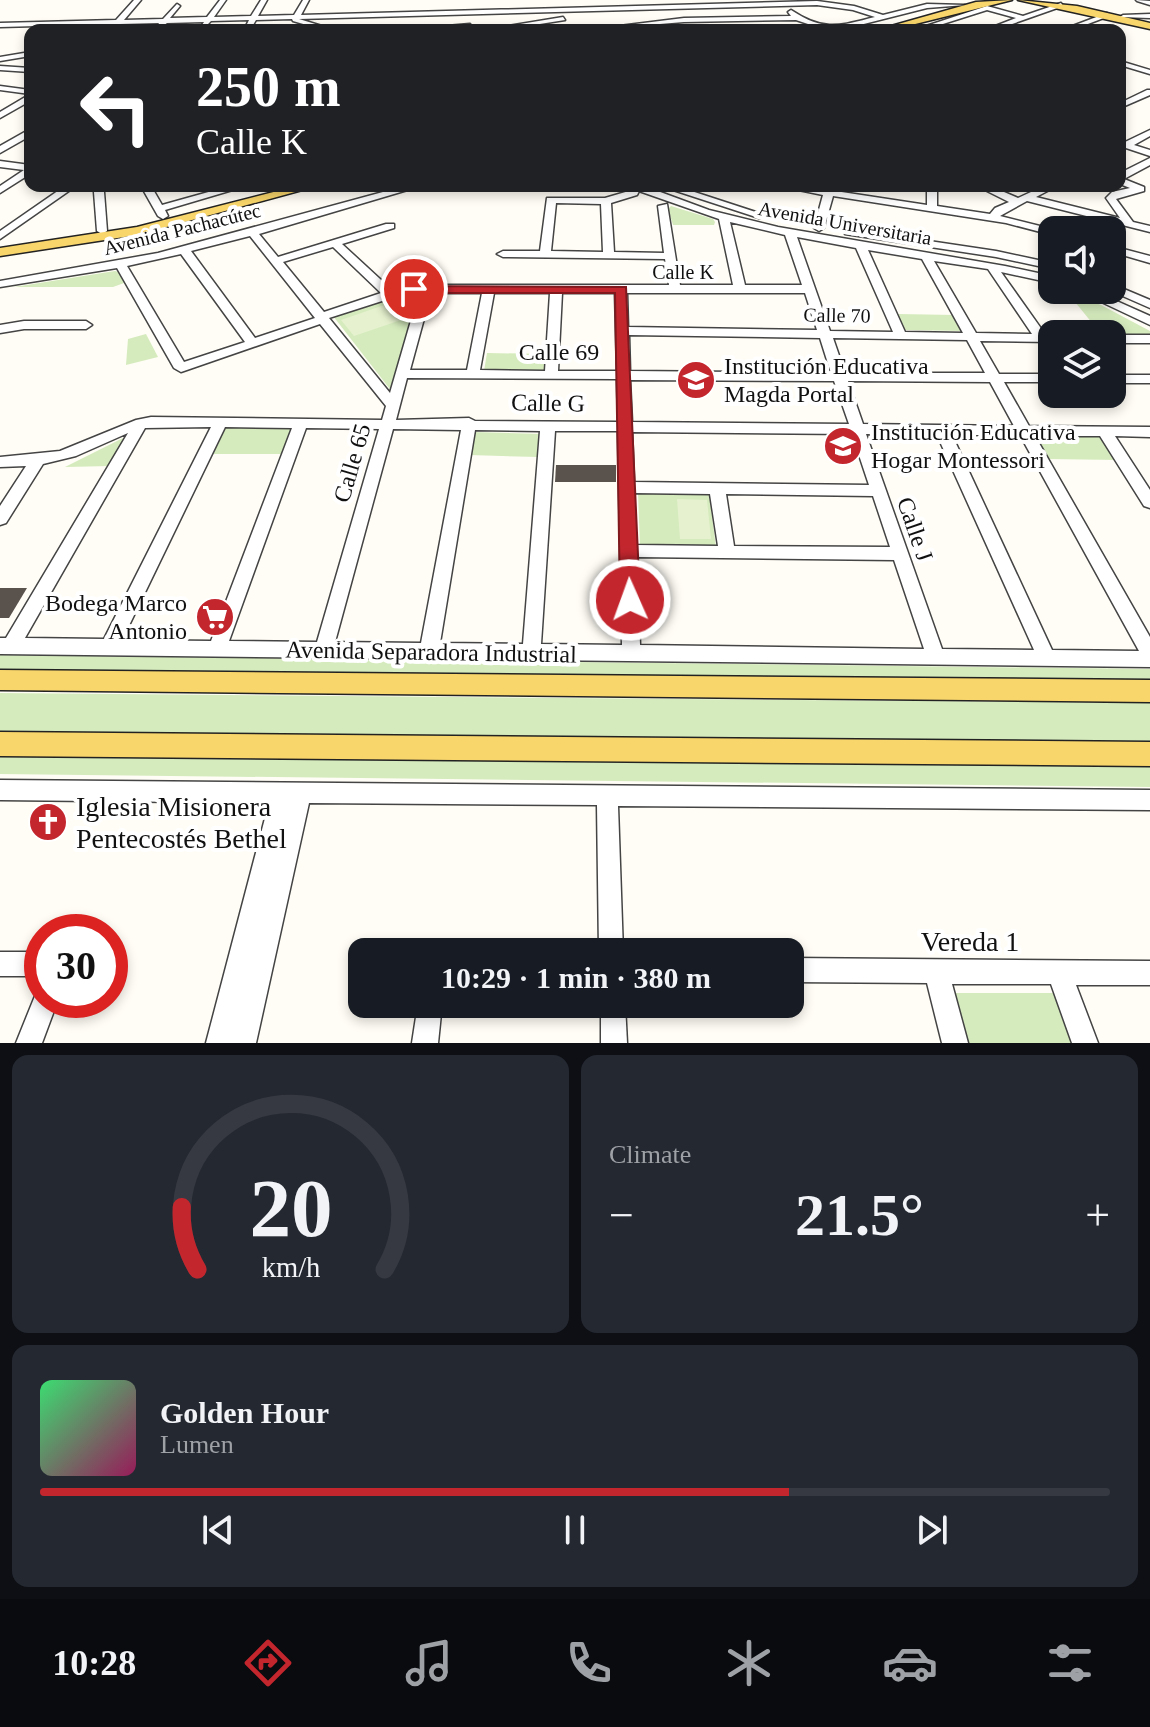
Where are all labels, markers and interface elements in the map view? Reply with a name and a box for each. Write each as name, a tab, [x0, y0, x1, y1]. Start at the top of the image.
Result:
icon: left	[64, 56, 168, 160]
text: 250 m	[196, 56, 341, 118]
text: Calle K	[196, 122, 307, 162]
street label: Avenida Universitaria	[757, 197, 934, 249]
street label: Avenida Pachacútec	[101, 199, 263, 259]
map controls	[1038, 216, 1126, 408]
button: sound	[1038, 216, 1126, 304]
pin	[380, 255, 448, 323]
street label: Calle K	[652, 261, 714, 283]
icon: arrive	[392, 267, 436, 311]
street label: Calle 70	[803, 303, 871, 327]
button: layers	[1038, 320, 1126, 408]
street label: Calle 69	[519, 339, 599, 365]
place label: Institución Educativa Magda Portal	[724, 353, 929, 407]
school or university icon: Institución Educativa Magda Portal	[675, 359, 717, 401]
street label: Calle G	[511, 389, 585, 417]
place label: Institución Educativa Hogar Montessori	[871, 419, 1076, 473]
street label: Calle 65	[328, 421, 376, 505]
school or university icon: Institución Educativa Hogar Montessori	[822, 425, 864, 467]
street label: Calle J	[892, 494, 938, 564]
position arrow	[588, 558, 672, 642]
place label: Bodega Marco Antonio	[45, 590, 187, 644]
supermarket icon: Bodega Marco Antonio	[194, 596, 236, 638]
street label: Avenida Separadora Industrial	[285, 636, 577, 668]
place label: Iglesia Misionera Pentecostés Bethel	[76, 791, 287, 854]
church icon: Iglesia Misionera Pentecostés Bethel	[27, 801, 69, 843]
speed limit sign: 30	[24, 914, 128, 1018]
street label: Vereda 1	[921, 926, 1019, 957]
text: 10:29 · 1 min · 380 m	[441, 961, 711, 994]
text: Climate	[609, 1140, 691, 1169]
text: 20	[249, 1162, 332, 1254]
text: 21.5°	[795, 1182, 924, 1248]
text: −	[609, 1191, 634, 1240]
text: +	[1085, 1191, 1110, 1240]
text: km/h	[261, 1252, 320, 1283]
text: Golden Hour	[160, 1396, 329, 1429]
text: Lumen	[160, 1430, 234, 1459]
icon: previous	[196, 1508, 240, 1552]
icon: pause	[553, 1508, 597, 1552]
icon: next	[910, 1508, 954, 1552]
icon: directions	[240, 1635, 296, 1691]
icon: music	[401, 1635, 457, 1691]
icon: phone	[561, 1635, 617, 1691]
icon: climate	[721, 1635, 777, 1691]
icon: car	[882, 1635, 938, 1691]
icon: filters	[1042, 1635, 1098, 1691]
text: 10:28	[52, 1643, 136, 1683]

